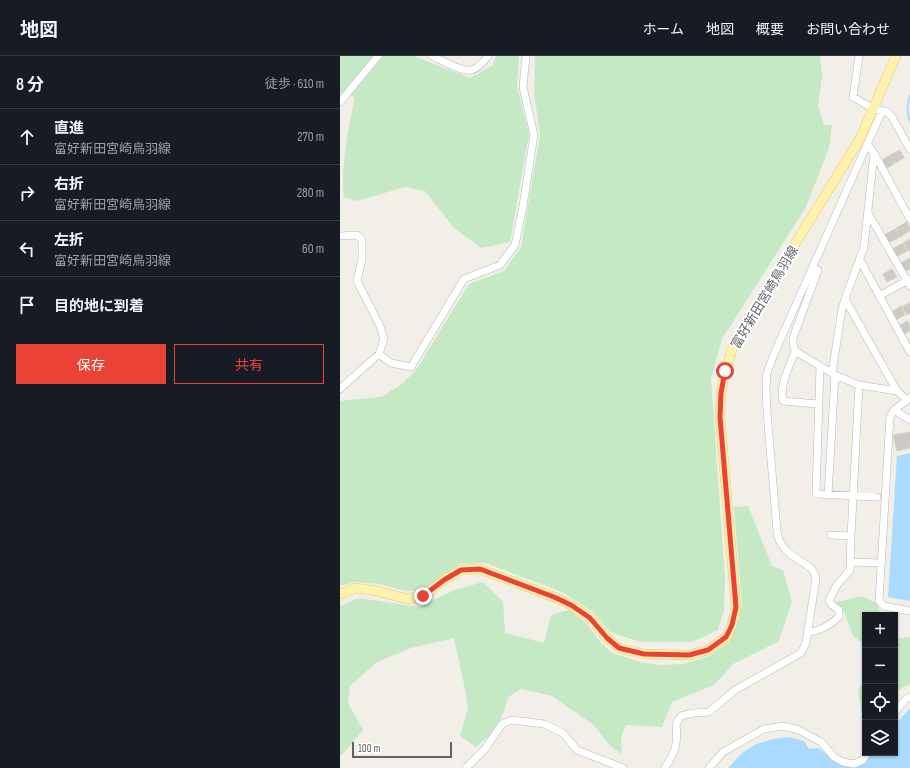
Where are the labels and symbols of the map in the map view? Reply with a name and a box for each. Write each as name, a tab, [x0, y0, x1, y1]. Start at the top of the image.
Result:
street label: 富好新田宮崎鳥羽線	[728, 243, 802, 352]
route start	[716, 362, 734, 380]
route end	[414, 587, 432, 605]
scale bar	[352, 740, 452, 759]

